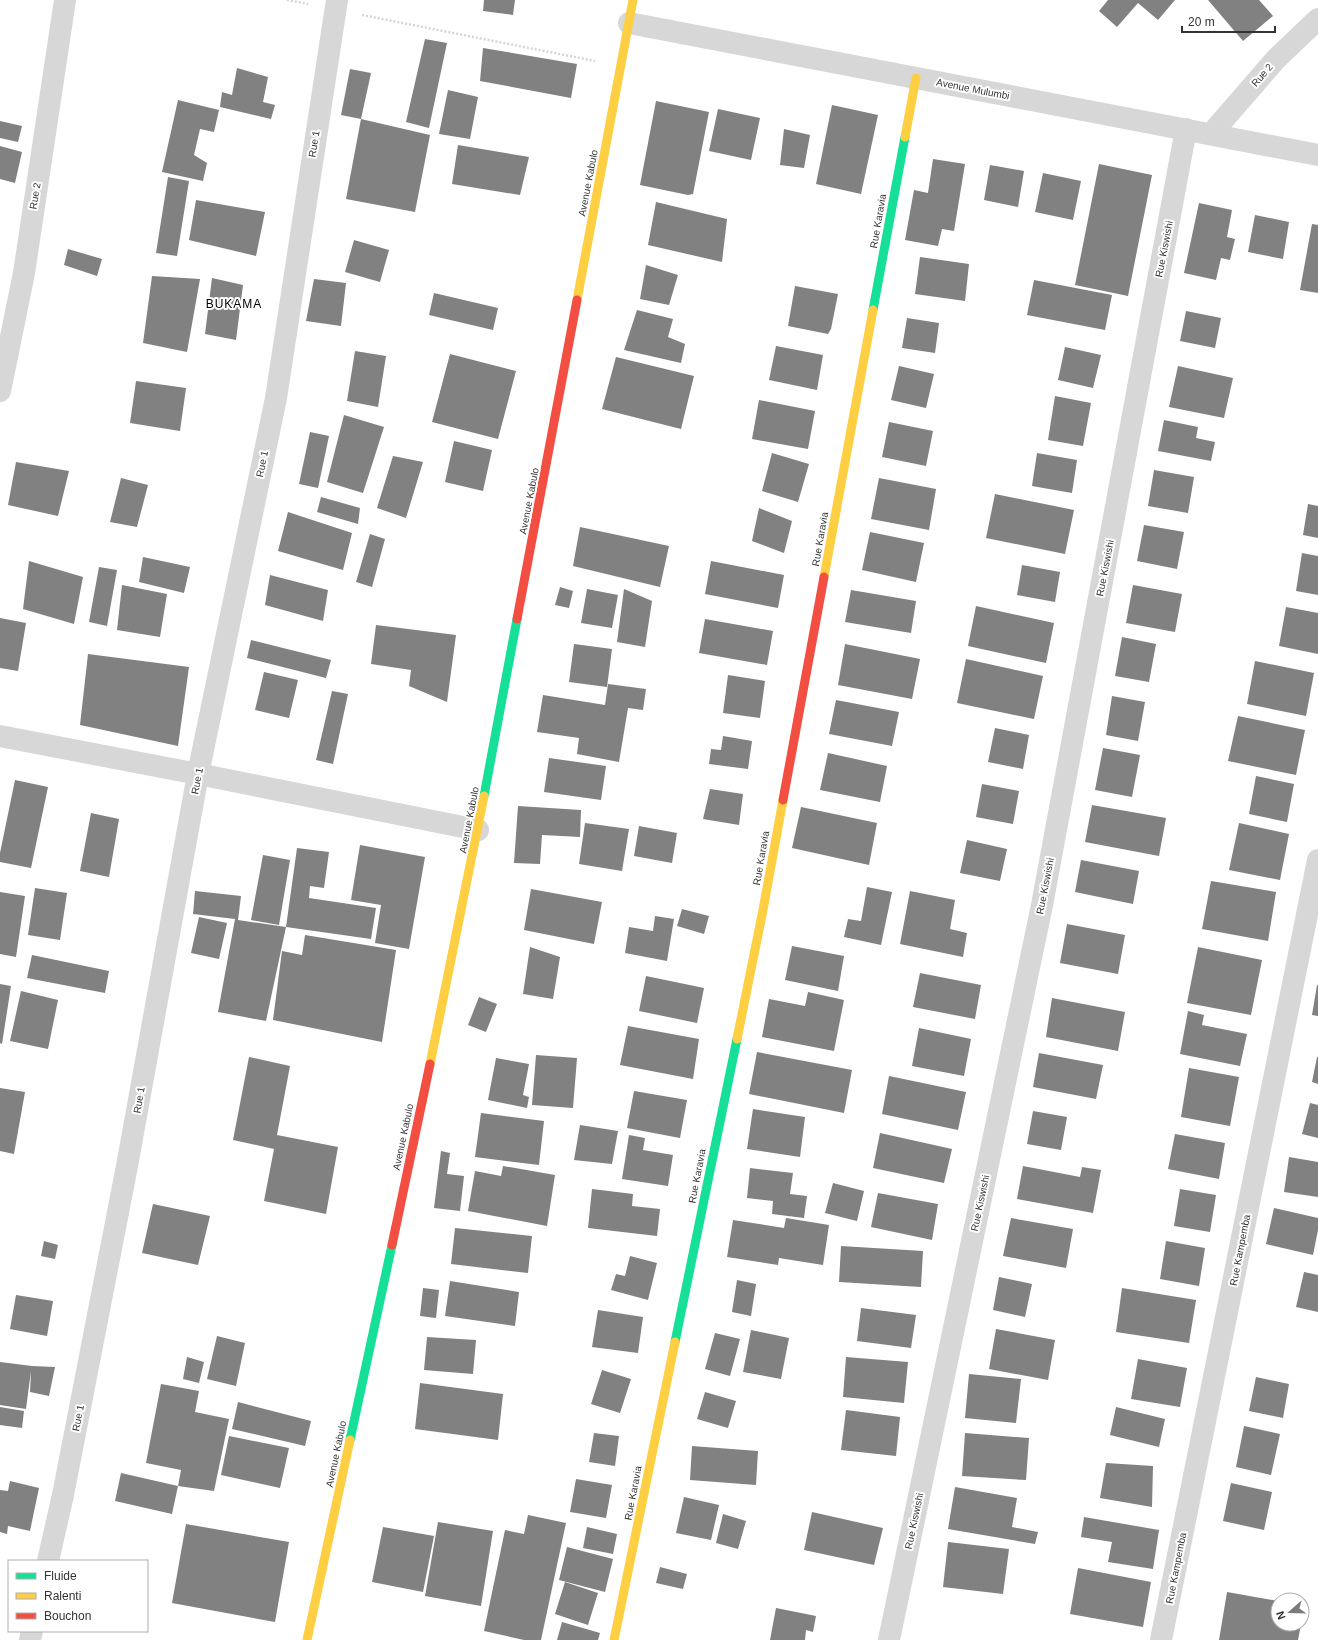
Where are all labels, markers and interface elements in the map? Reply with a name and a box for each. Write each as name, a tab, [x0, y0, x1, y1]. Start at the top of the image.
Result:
scale bar	[1182, 8, 1275, 34]
text: 20 m	[1188, 15, 1215, 29]
street label: Rue 2	[1249, 61, 1275, 89]
street label: Avenue Mulumbi	[935, 77, 1011, 101]
street label: Rue 1	[306, 130, 322, 158]
street label: Avenue Kabulo	[576, 148, 600, 217]
street label: Rue 2	[27, 182, 43, 210]
street label: Rue Karavia	[868, 193, 888, 249]
street label: Rue Kiswishi	[1153, 220, 1175, 278]
district label: BUKAMA	[206, 297, 262, 311]
street label: Rue 1	[254, 449, 270, 478]
street label: Avenue Kabulo	[517, 466, 541, 535]
street label: Rue Karavia	[810, 511, 830, 567]
street label: Rue Kiswishi	[1094, 539, 1116, 597]
street label: Rue 1	[189, 766, 205, 795]
street label: Avenue Kabulo	[457, 785, 481, 854]
street label: Rue Karavia	[751, 830, 771, 886]
street label: Rue Kiswishi	[1034, 857, 1056, 915]
street label: Rue 1	[131, 1085, 147, 1114]
street label: Avenue Kabulo	[391, 1102, 416, 1171]
street label: Rue Karavia	[686, 1148, 708, 1204]
street label: Rue Kiswishi	[969, 1174, 991, 1232]
street label: Rue Kampemba	[1228, 1213, 1252, 1287]
street label: Rue 1	[70, 1403, 86, 1432]
street label: Avenue Kabulo	[324, 1419, 349, 1488]
street label: Rue Karavia	[622, 1465, 644, 1521]
street label: Rue Kiswishi	[903, 1492, 925, 1550]
street label: Rue Kampemba	[1164, 1531, 1188, 1605]
legend	[8, 1560, 148, 1632]
text: Fluide	[44, 1569, 77, 1583]
text: Ralenti	[44, 1589, 81, 1603]
north arrow	[1270, 1592, 1310, 1632]
text: Bouchon	[44, 1609, 91, 1623]
text: N	[1274, 1610, 1288, 1621]

